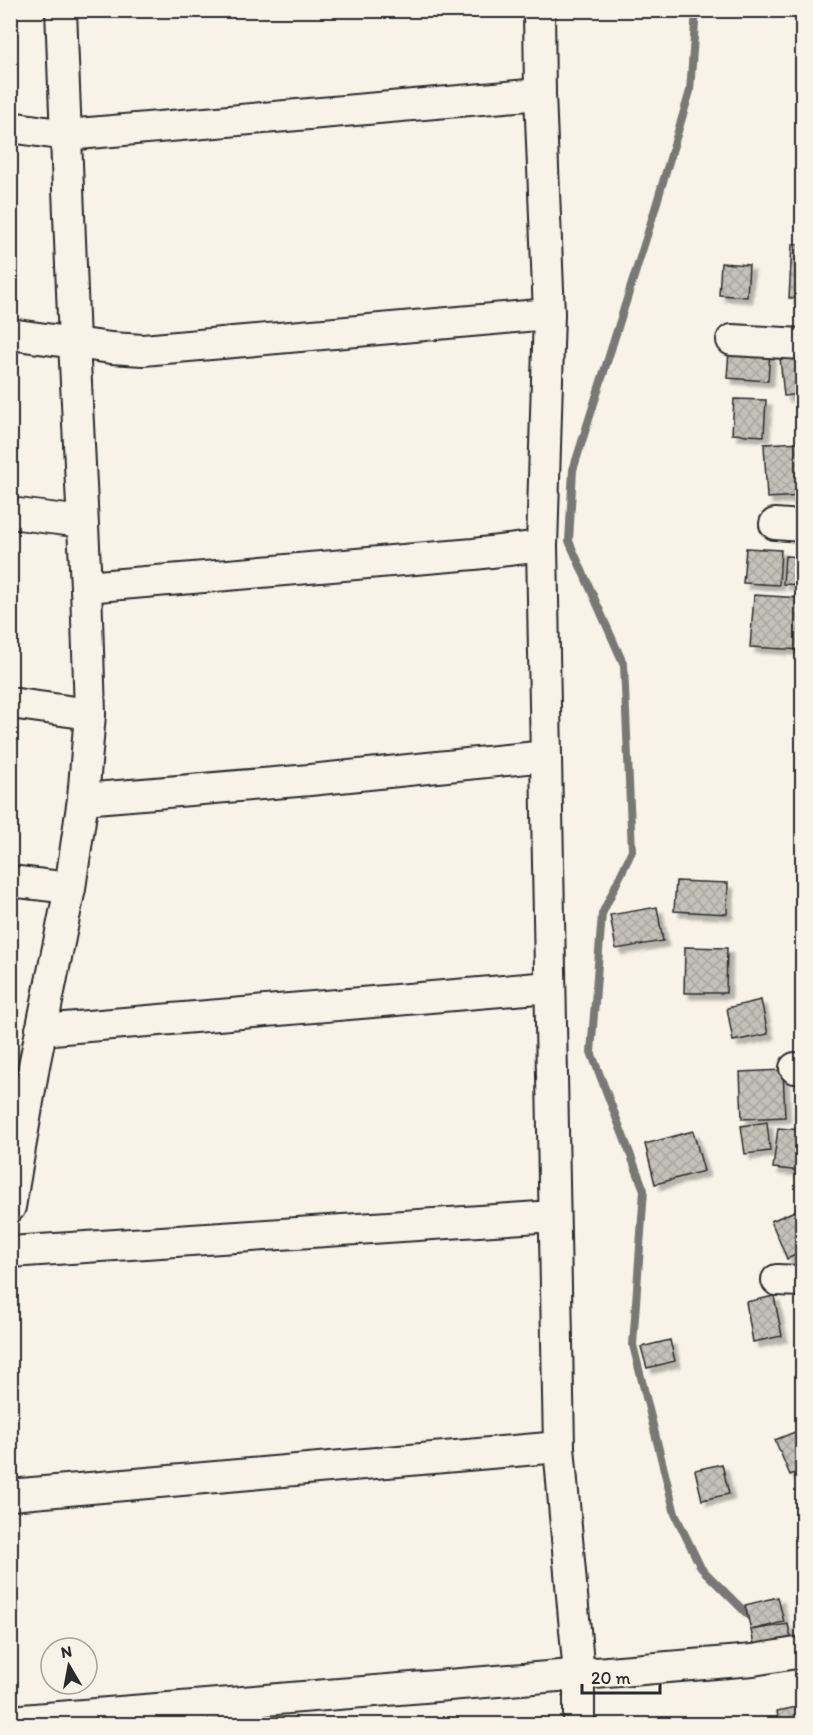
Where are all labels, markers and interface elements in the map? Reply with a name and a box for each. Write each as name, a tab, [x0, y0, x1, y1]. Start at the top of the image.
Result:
north arrow	[39, 1636, 99, 1696]
text: N	[60, 1641, 73, 1662]
scale bar	[582, 1657, 660, 1695]
text: 20 m	[591, 1667, 631, 1689]

